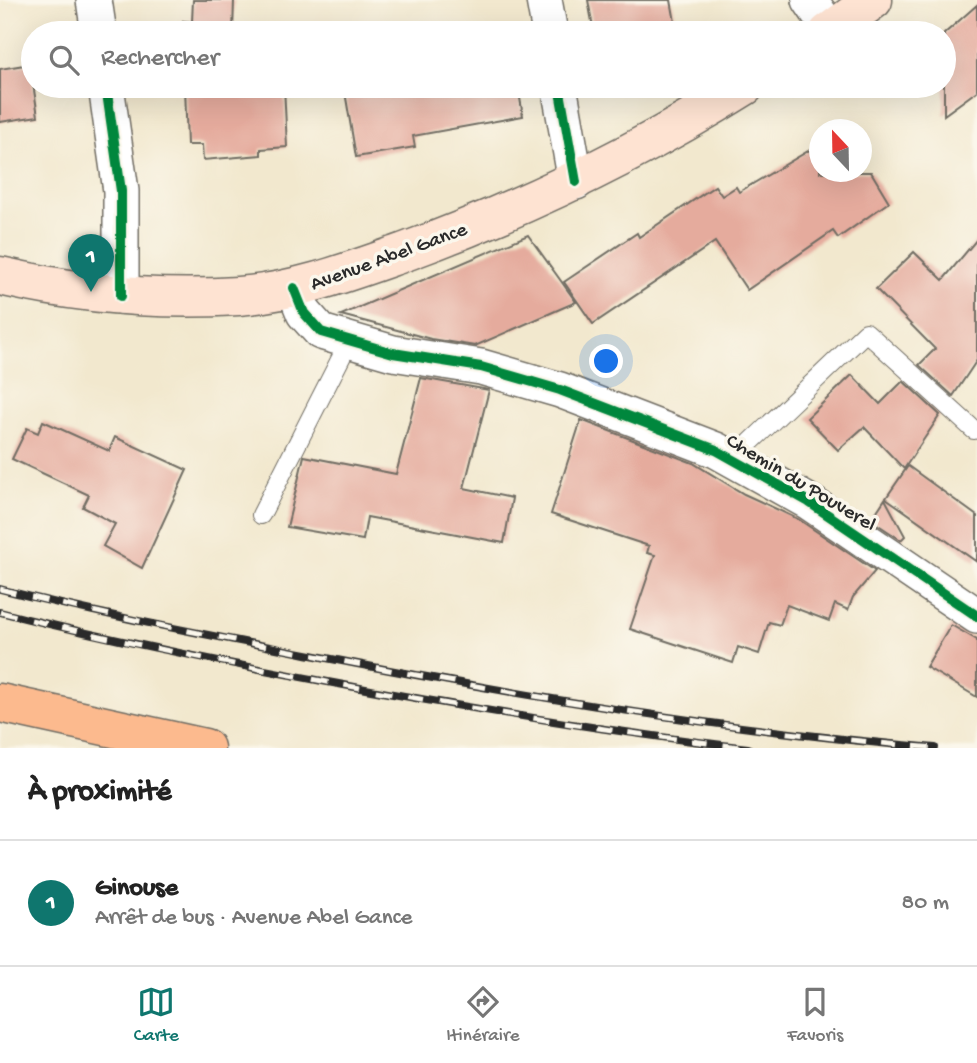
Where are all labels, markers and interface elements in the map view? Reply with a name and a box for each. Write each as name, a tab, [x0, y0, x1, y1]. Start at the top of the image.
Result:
search box	[21, 21, 956, 98]
icon: search	[45, 41, 83, 79]
text: Rechercher	[101, 44, 219, 75]
north arrow	[809, 119, 872, 182]
street label: Avenue Abel Gance	[307, 218, 472, 298]
pin: 1	[68, 234, 114, 292]
your location	[589, 344, 623, 378]
street label: Chemin du Pouverel	[721, 429, 880, 539]
text: À proximité	[28, 776, 172, 811]
text: Ginouse	[95, 874, 178, 905]
text: 1	[46, 890, 56, 917]
text: 80 m	[902, 890, 949, 917]
text: Arrêt de bus · Avenue Abel Gance	[95, 905, 412, 932]
tab: Carte	[134, 983, 179, 1048]
tab: Itinéraire	[446, 983, 519, 1048]
tab: Favoris	[787, 983, 843, 1048]

